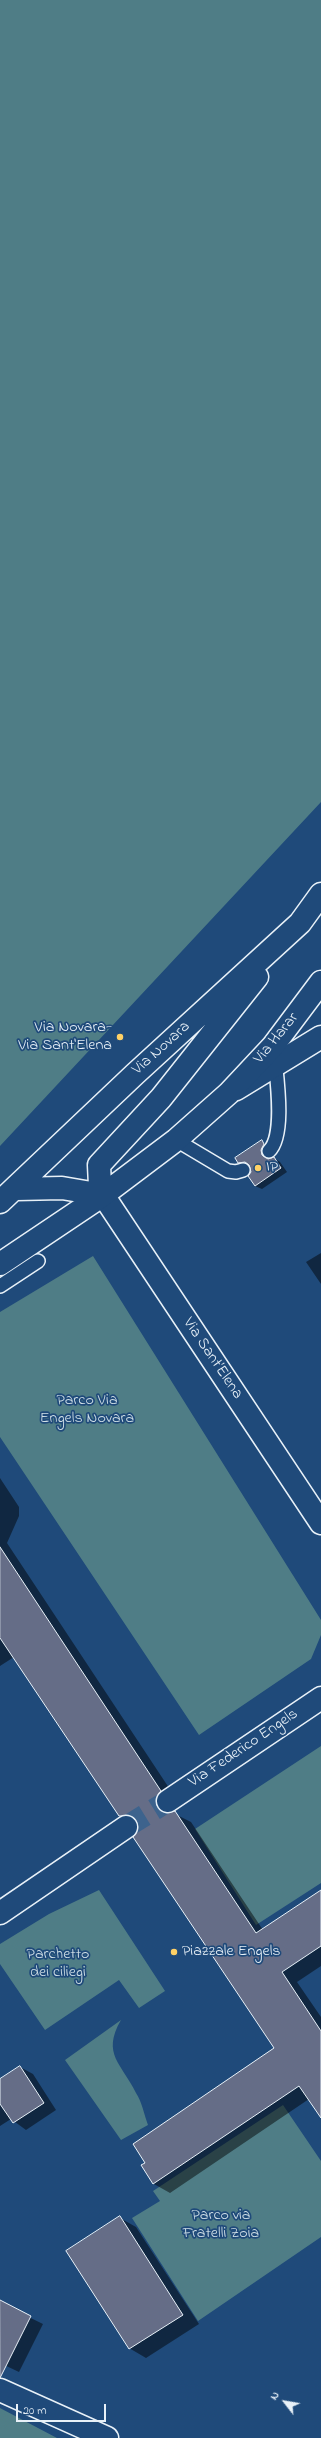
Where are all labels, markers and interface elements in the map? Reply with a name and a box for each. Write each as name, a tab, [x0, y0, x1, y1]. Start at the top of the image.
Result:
street label: Via Harar	[251, 1010, 303, 1068]
place label: Via Novara- Via Sant'Elena	[18, 1018, 112, 1056]
street label: Via Novara	[129, 1018, 195, 1080]
marker: Via Novara- Via Sant'Elena	[115, 1032, 125, 1042]
place label: IP	[266, 1158, 278, 1178]
marker: IP	[253, 1163, 263, 1173]
street label: Via Sant’Elena	[178, 1315, 246, 1403]
park label: Parco Via Engels Novara	[40, 1391, 134, 1429]
street label: Via Federico Engels	[186, 1705, 302, 1793]
place label: Piazzale Engels	[182, 1942, 281, 1962]
park label: Parchetto dei ciliegi	[27, 1945, 89, 1983]
marker: Piazzale Engels	[169, 1947, 179, 1957]
park label: Parco via Fratelli Zoia	[183, 2206, 259, 2244]
north arrow	[265, 2382, 305, 2422]
text: N	[266, 2389, 283, 2403]
scale bar	[18, 2396, 108, 2422]
text: 20 m	[23, 2402, 46, 2420]

